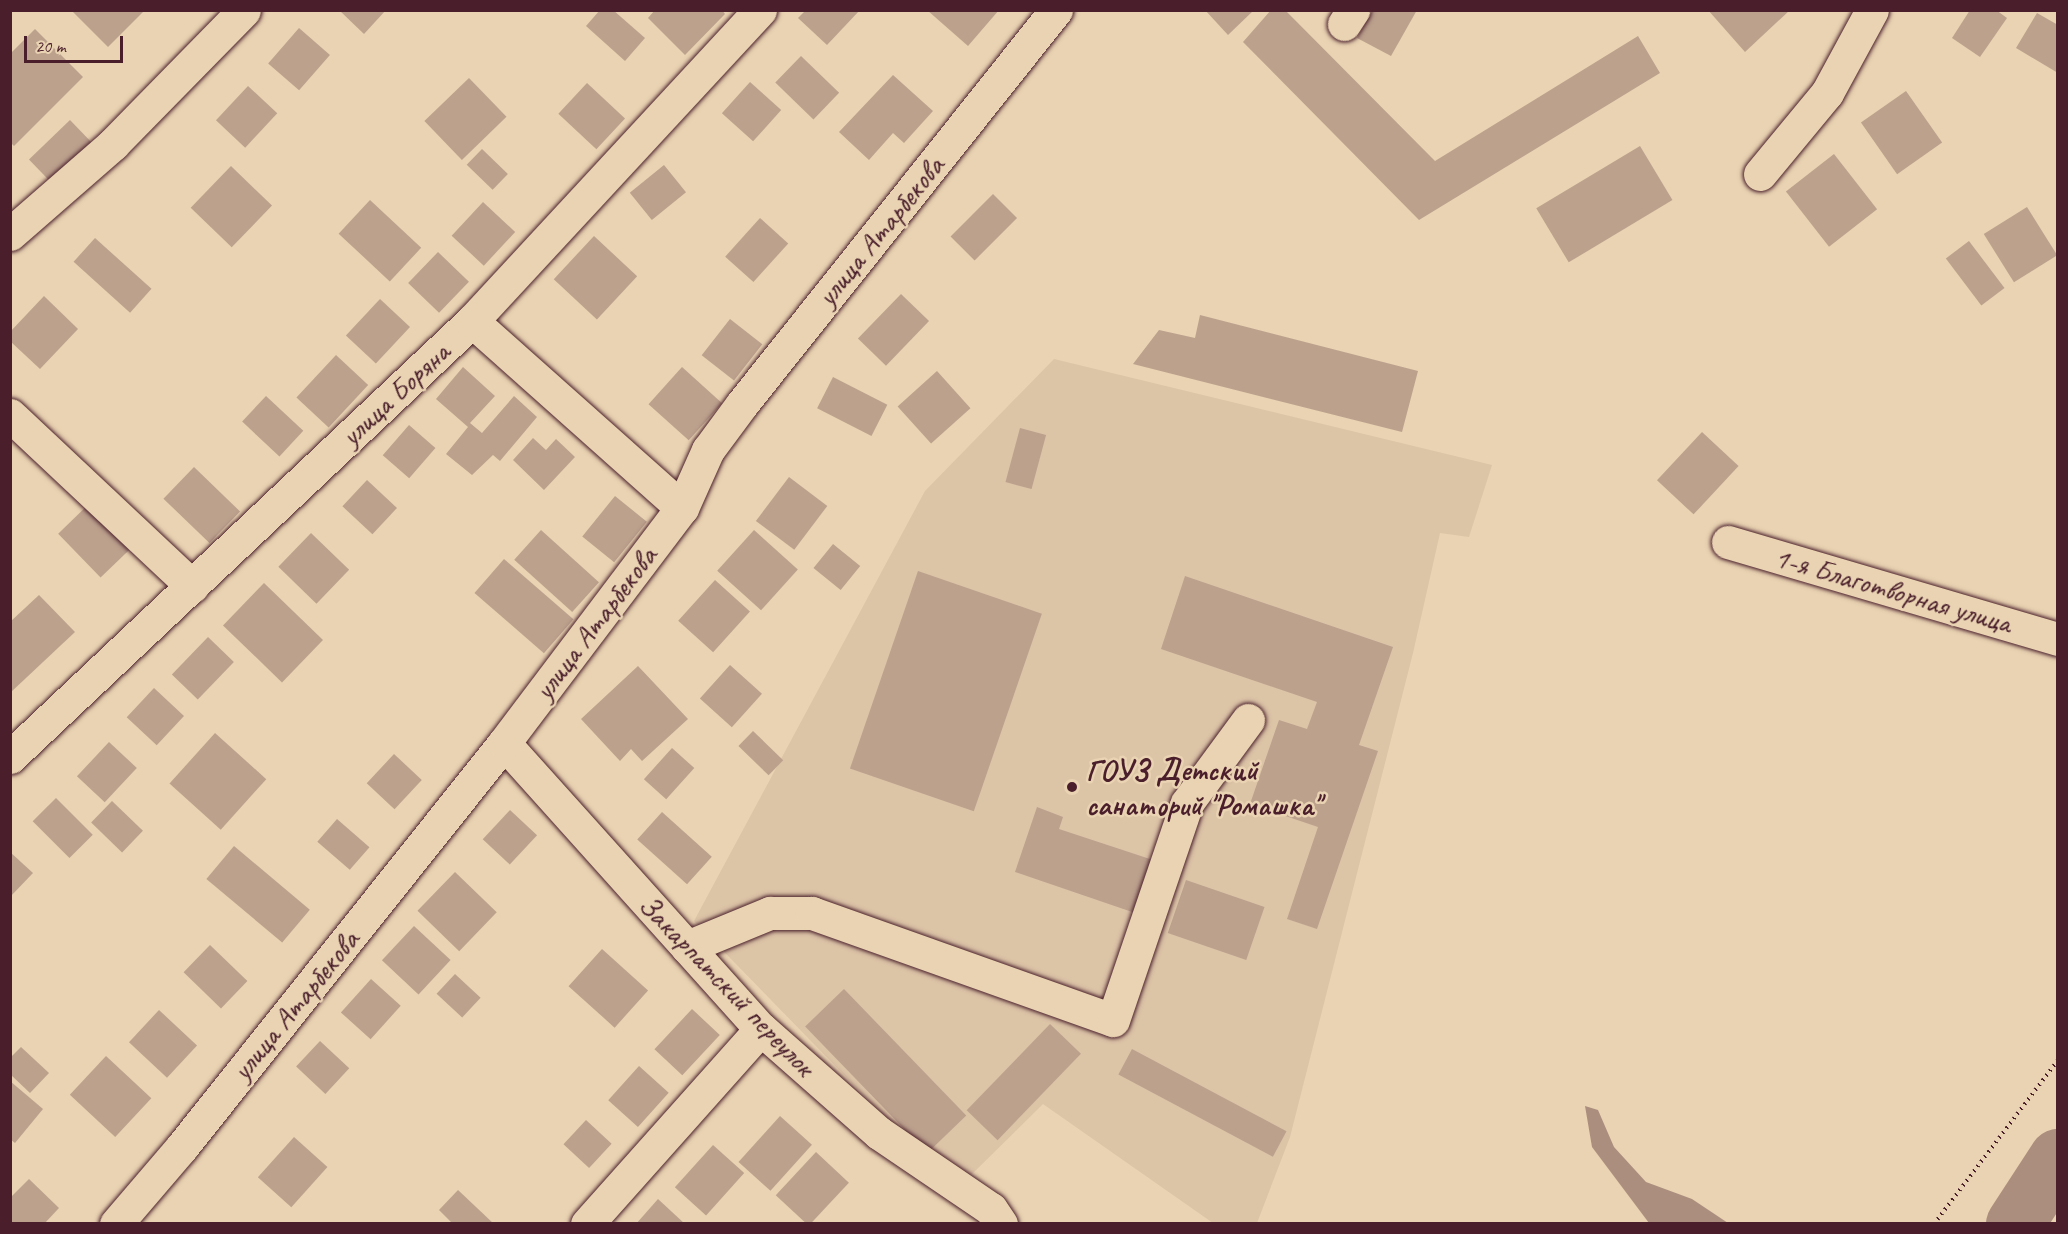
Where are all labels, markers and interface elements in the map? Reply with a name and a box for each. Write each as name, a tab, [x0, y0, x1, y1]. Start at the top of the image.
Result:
scale bar	[27, 24, 126, 62]
text: 20 m	[35, 35, 66, 57]
street label: улица Атарбекова	[809, 149, 951, 313]
street label: улица Боряна	[333, 335, 457, 453]
street label: улица Атарбекова	[526, 539, 664, 707]
street label: 1-я Благотворная улица	[1769, 539, 2017, 641]
place label: ГОУЗ Детский санаторий "Ромашка"	[1086, 752, 1320, 822]
marker: ГОУЗ Детский санаторий "Ромашка"	[1063, 778, 1081, 796]
street label: Закарпатский переулок	[631, 887, 823, 1083]
street label: улица Атарбекова	[224, 923, 366, 1087]

